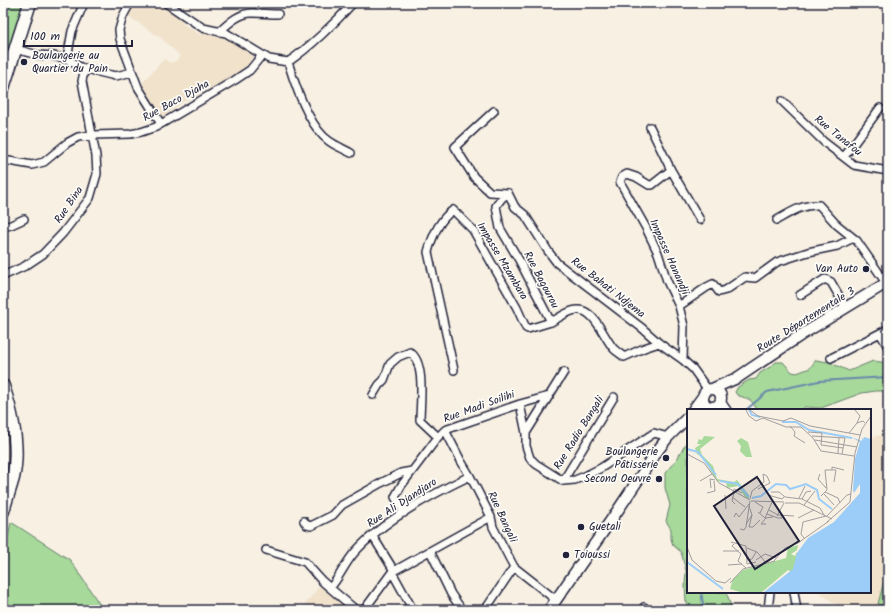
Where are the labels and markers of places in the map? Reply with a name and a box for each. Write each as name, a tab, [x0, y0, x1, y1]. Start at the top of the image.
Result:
place label: Boulangerie au Quartier du Pain	[32, 47, 108, 78]
marker: Boulangerie au Quartier du Pain	[19, 57, 29, 67]
place label: Van Auto	[815, 260, 858, 278]
marker: Van Auto	[861, 264, 871, 274]
place label: Boulangerie Pâtisserie	[606, 443, 658, 474]
marker: Boulangerie Pâtisserie	[661, 453, 671, 463]
place label: Second Oeuvre	[584, 470, 651, 488]
marker: Second Oeuvre	[654, 474, 664, 484]
place label: Guetali	[589, 518, 621, 536]
marker: Guetali	[576, 522, 586, 532]
place label: Toioussi	[574, 546, 610, 564]
marker: Toioussi	[561, 550, 571, 560]

